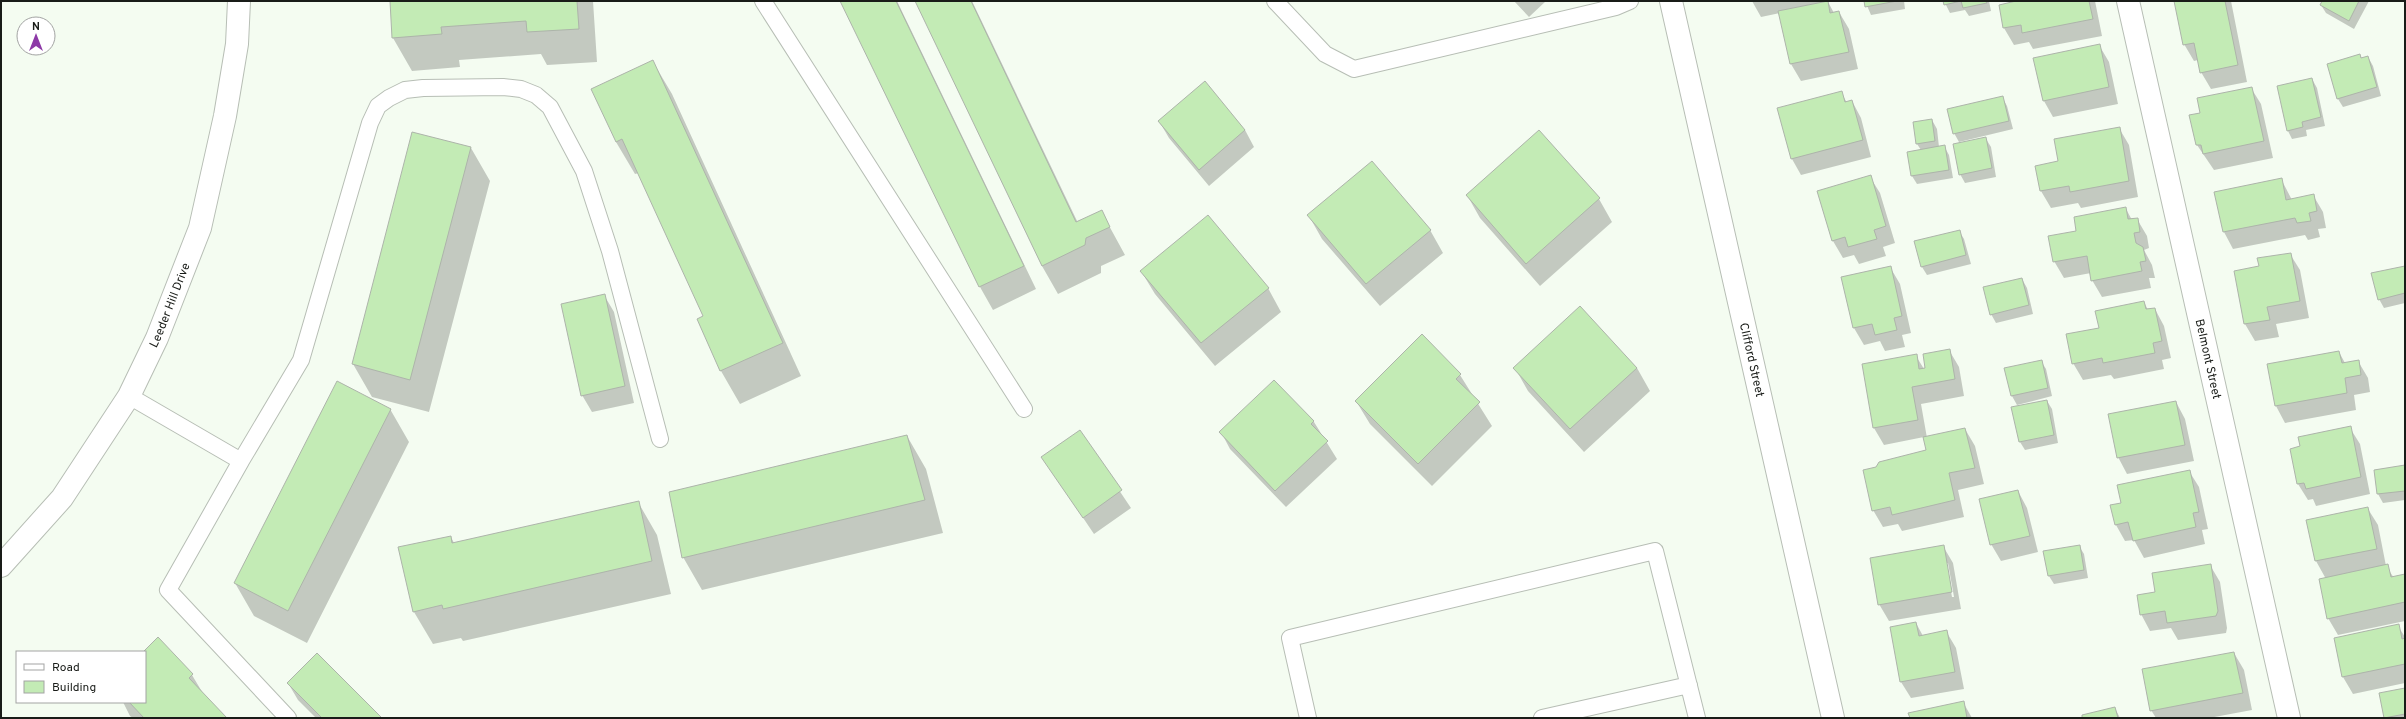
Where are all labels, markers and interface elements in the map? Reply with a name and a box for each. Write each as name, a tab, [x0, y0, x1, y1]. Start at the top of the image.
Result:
north arrow	[16, 16, 56, 56]
text: N	[32, 20, 40, 34]
street label: Leeder Hill Drive	[146, 261, 195, 351]
street label: Belmont Street	[2191, 318, 2224, 401]
street label: Clifford Street	[1735, 321, 1767, 399]
legend	[16, 651, 146, 703]
text: Road	[52, 660, 80, 676]
text: Building	[52, 680, 96, 696]

